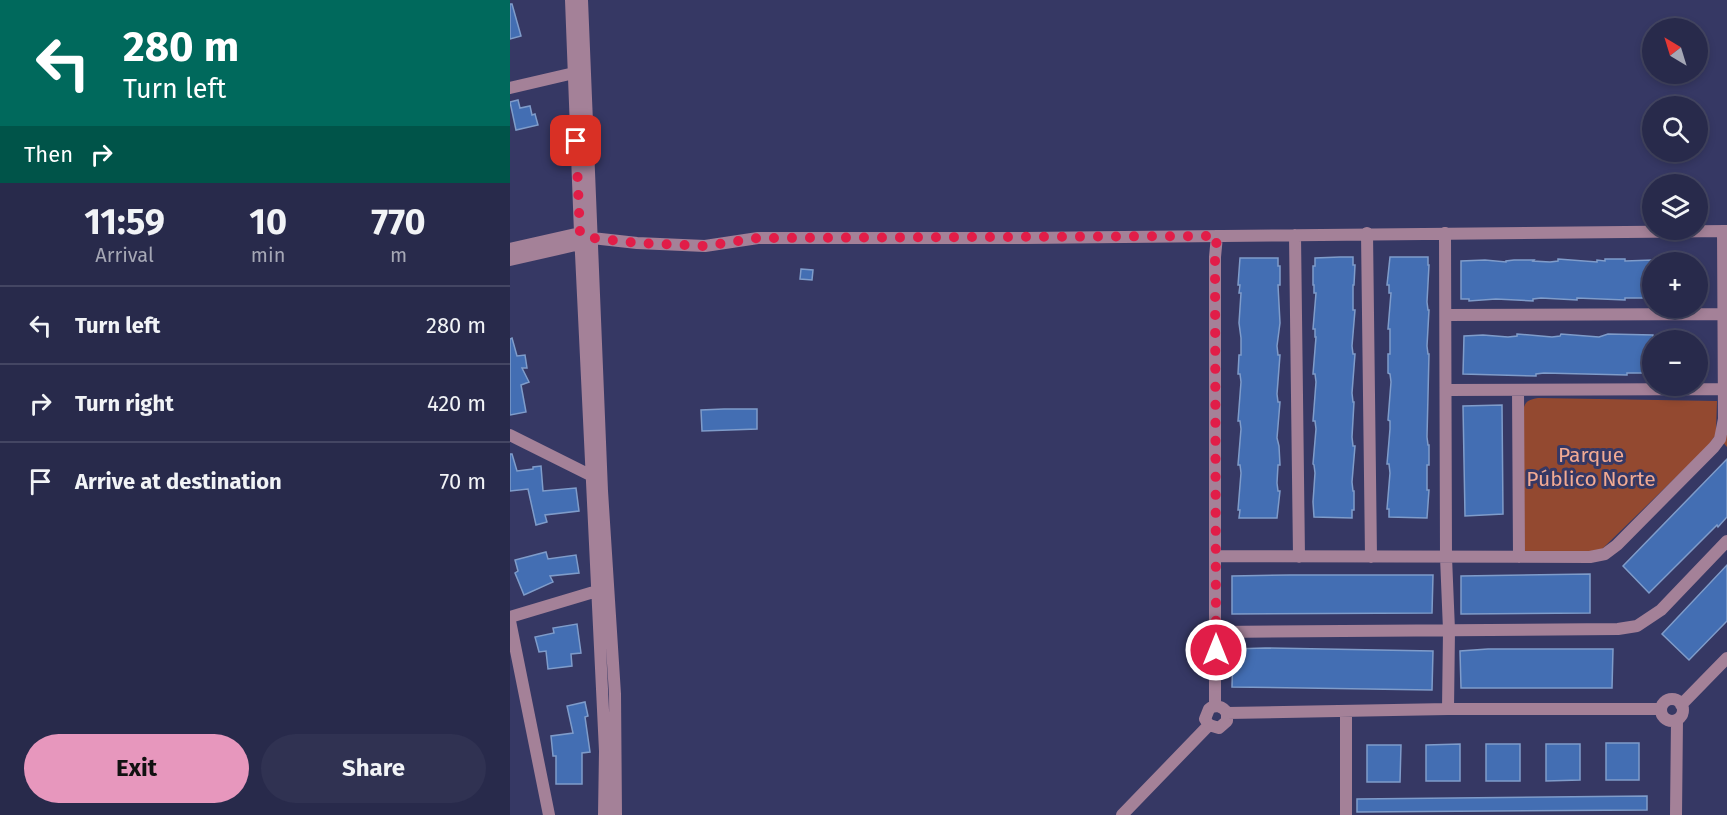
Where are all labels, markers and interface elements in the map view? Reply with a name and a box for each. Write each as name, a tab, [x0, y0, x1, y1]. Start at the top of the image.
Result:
north arrow	[1642, 18, 1708, 84]
map controls	[1642, 18, 1708, 396]
text: 280 m	[123, 22, 239, 72]
icon: left	[24, 24, 102, 102]
text: Turn left	[123, 73, 226, 105]
button: search	[1642, 96, 1708, 162]
pin	[550, 115, 601, 166]
icon: arrive	[559, 124, 592, 157]
icon: right	[85, 138, 118, 171]
text: Then	[24, 141, 73, 168]
button: layers	[1642, 174, 1708, 240]
text: 11:59	[84, 200, 165, 244]
text: 10	[249, 200, 287, 244]
text: 770	[371, 200, 426, 244]
text: Arrival	[95, 243, 154, 267]
text: min	[251, 243, 285, 267]
text: m	[390, 243, 407, 267]
button: +	[1642, 252, 1708, 318]
icon: left	[24, 309, 57, 342]
text: Turn left	[75, 312, 160, 339]
text: 280 m	[426, 312, 486, 339]
button: −	[1642, 330, 1708, 396]
icon: right	[24, 387, 57, 420]
text: Turn right	[75, 390, 174, 417]
text: 420 m	[427, 390, 486, 417]
park label: Parque Público Norte	[1526, 442, 1656, 492]
icon: arrive	[24, 465, 57, 498]
text: Arrive at destination	[75, 468, 282, 495]
text: 70 m	[440, 468, 486, 495]
position arrow	[1184, 618, 1248, 682]
button: Exit	[24, 734, 249, 803]
button: Share	[261, 734, 486, 803]

